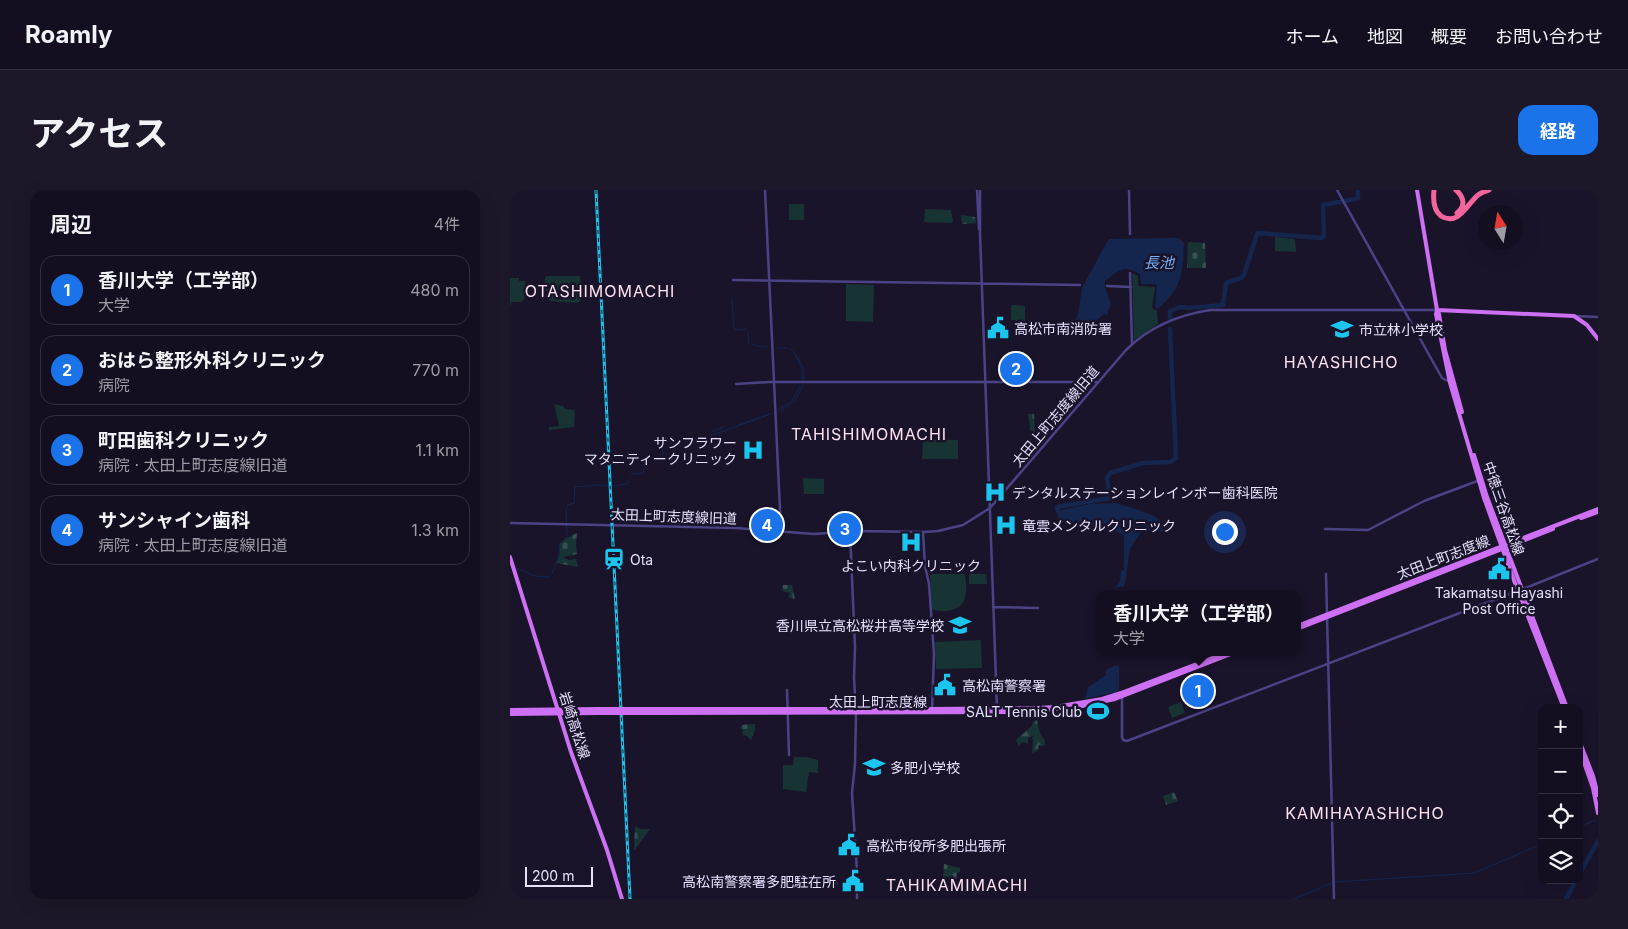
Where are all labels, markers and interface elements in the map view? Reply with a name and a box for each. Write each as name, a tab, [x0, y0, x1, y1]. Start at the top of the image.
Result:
text: Roamly	[25, 20, 112, 49]
text: ホーム	[1286, 26, 1339, 47]
text: 地図	[1367, 26, 1403, 47]
text: 概要	[1431, 26, 1467, 47]
text: お問い合わせ	[1495, 26, 1603, 47]
button: 経路	[1518, 105, 1598, 155]
text: アクセス	[30, 112, 168, 154]
north arrow	[1478, 205, 1523, 250]
text: 周辺	[50, 212, 92, 237]
text: 4件	[434, 214, 460, 234]
water label: 長池	[1144, 253, 1176, 272]
text: 香川大学（工学部）	[98, 269, 269, 292]
text: 1	[64, 280, 70, 300]
text: 480 m	[410, 280, 459, 300]
district label: OTASHIMOMACHI	[525, 281, 675, 301]
text: 大学	[98, 295, 130, 315]
public building icon: 高松市南消防署	[985, 315, 1011, 341]
school or university icon: 市立林小学校	[1329, 316, 1355, 342]
place label: 高松市南消防署	[1014, 320, 1112, 337]
place label: 市立林小学校	[1359, 321, 1443, 338]
text: おはら整形外科クリニック	[98, 349, 326, 372]
pin: 2	[1000, 350, 1032, 388]
district label: HAYASHICHO	[1284, 352, 1398, 372]
text: 2	[62, 360, 72, 380]
text: 770 m	[412, 360, 459, 380]
street label: 太田上町志度線旧道	[1008, 362, 1102, 470]
text: 病院	[98, 375, 130, 395]
district label: TAHISHIMOMACHI	[791, 424, 947, 444]
text: 町田歯科クリニック	[98, 429, 269, 452]
place label: サンフラワー マタニティークリニック	[584, 434, 737, 467]
hospital icon: サンフラワー マタニティークリニック	[740, 437, 766, 463]
text: 3	[62, 440, 72, 460]
text: 1.1 km	[415, 440, 459, 460]
text: 病院 · 太田上町志度線旧道	[98, 455, 288, 475]
street label: 中徳三谷高松線	[1480, 459, 1528, 557]
hospital icon: デンタルステーションレインボー歯科医院	[982, 479, 1008, 505]
place label: デンタルステーションレインボー歯科医院	[1012, 484, 1278, 501]
street label: 太田上町志度線旧道	[611, 505, 737, 527]
pin: 4	[751, 506, 783, 544]
text: サンシャイン歯科	[98, 509, 250, 532]
pin: 3	[829, 510, 861, 548]
hospital icon: 竜雲メンタルクリニック	[993, 512, 1019, 538]
place label: 竜雲メンタルクリニック	[1022, 517, 1176, 534]
your location	[1212, 519, 1238, 545]
text: 4	[62, 520, 72, 540]
text: 1.3 km	[411, 520, 459, 540]
hospital icon: よこい内科クリニック	[898, 529, 924, 555]
street label: 太田上町志度線	[1394, 532, 1492, 582]
text: 病院 · 太田上町志度線旧道	[98, 535, 288, 555]
station icon: Ota	[601, 546, 627, 572]
place label: Ota	[630, 551, 653, 568]
public building icon: Takamatsu Hayashi Post Office	[1486, 556, 1512, 582]
place label: よこい内科クリニック	[841, 557, 981, 574]
place label: Takamatsu Hayashi Post Office	[1435, 584, 1563, 617]
popup	[1096, 591, 1301, 656]
text: 香川大学（工学部）	[1113, 602, 1284, 625]
school or university icon: 香川県立高松桜井高等学校	[947, 612, 973, 638]
place label: 香川県立高松桜井高等学校	[776, 617, 944, 634]
text: 大学	[1113, 628, 1145, 648]
public building icon: 高松南警察署	[932, 672, 958, 698]
pin: 1	[1182, 672, 1214, 710]
place label: 高松南警察署	[962, 677, 1046, 694]
street label: 岩崎高松線	[556, 689, 594, 761]
street label: 太田上町志度線	[829, 693, 927, 710]
sports icon: SALT Tennis Club	[1085, 698, 1111, 724]
place label: SALT Tennis Club	[966, 703, 1082, 720]
map controls	[1538, 704, 1583, 884]
button: +	[1538, 704, 1583, 749]
button: −	[1538, 749, 1583, 794]
school or university icon: 多肥小学校	[861, 754, 887, 780]
place label: 多肥小学校	[890, 759, 960, 776]
button: locate	[1538, 794, 1583, 839]
district label: KAMIHAYASHICHO	[1285, 803, 1445, 823]
public building icon: 高松市役所多肥出張所	[836, 832, 862, 858]
place label: 高松市役所多肥出張所	[866, 837, 1006, 854]
button: layers	[1538, 839, 1583, 884]
scale bar	[525, 864, 592, 887]
text: 200 m	[532, 867, 574, 884]
public building icon: 高松南警察署多肥駐在所	[840, 868, 866, 894]
place label: 高松南警察署多肥駐在所	[682, 873, 836, 890]
district label: TAHIKAMIMACHI	[886, 875, 1028, 895]

